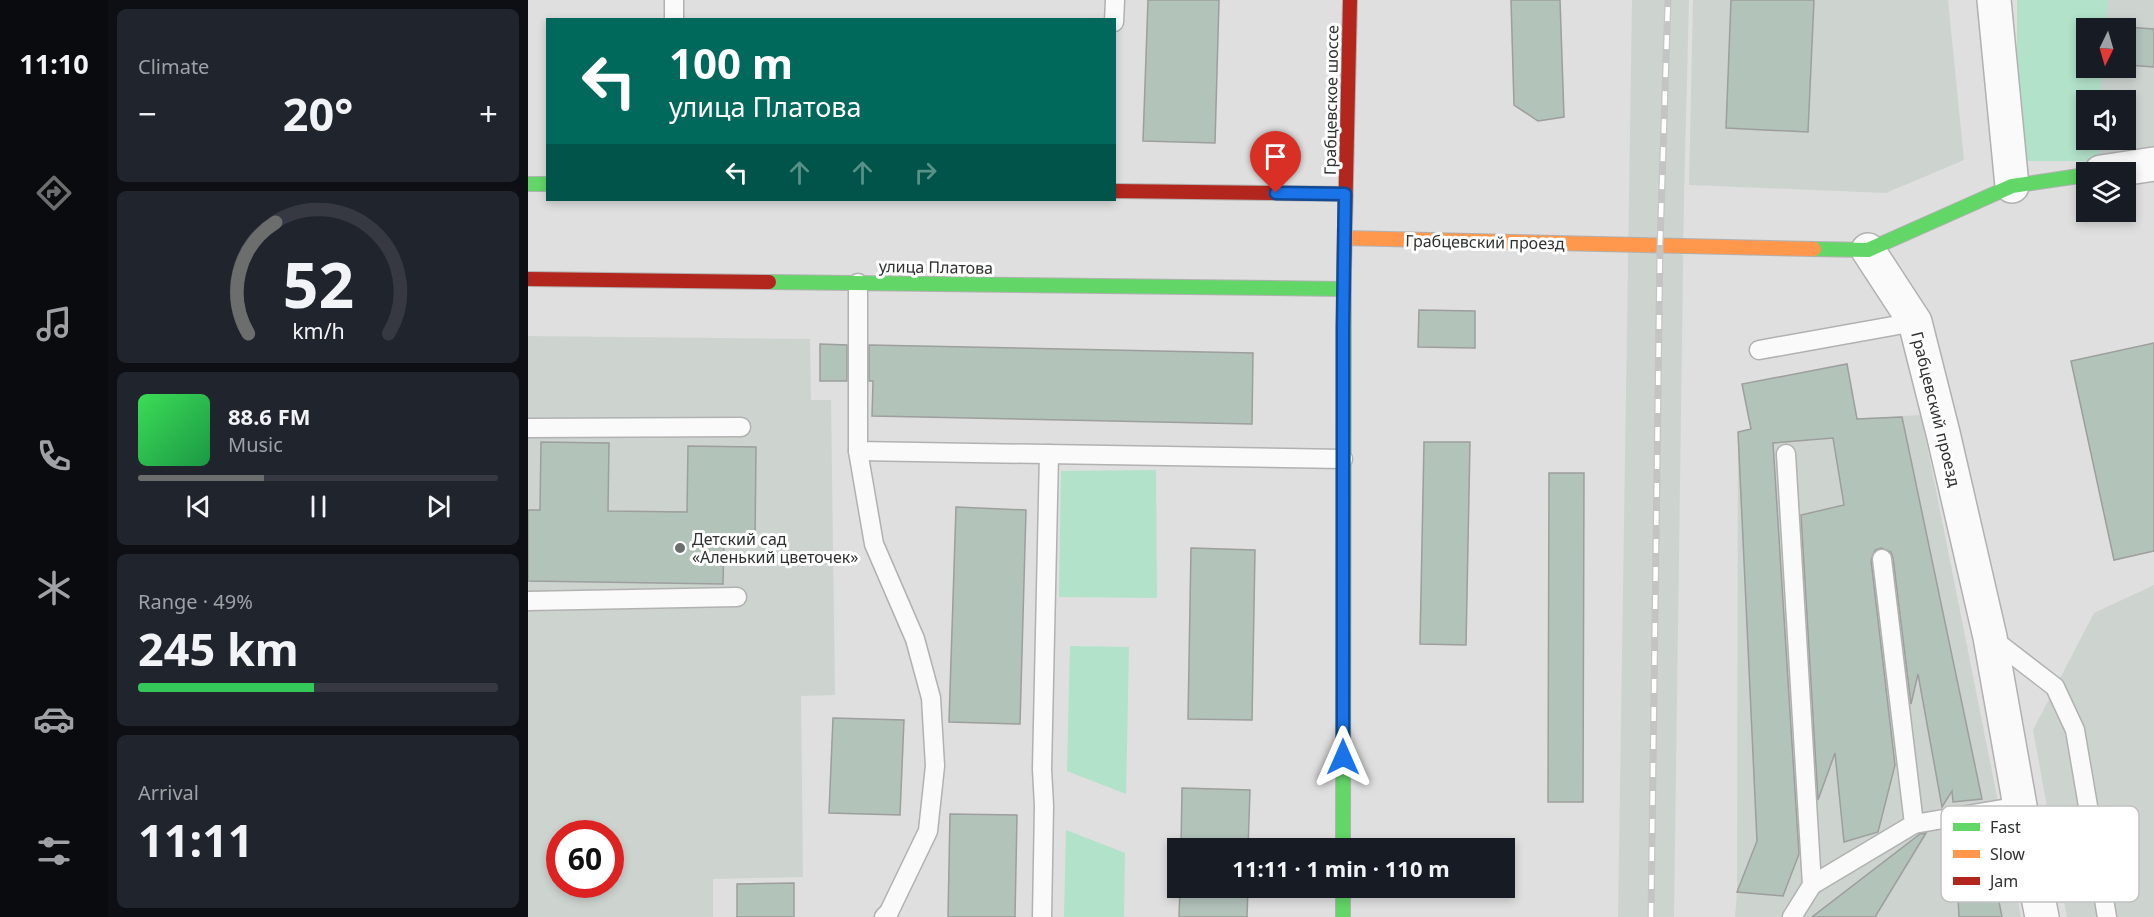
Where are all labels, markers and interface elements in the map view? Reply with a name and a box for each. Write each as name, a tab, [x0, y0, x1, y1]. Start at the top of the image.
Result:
north arrow	[2076, 18, 2136, 78]
map controls	[2076, 18, 2136, 222]
street label: Грабцевское шоссе	[1319, 25, 1343, 175]
text: 100 m	[669, 34, 793, 91]
icon: left	[570, 42, 648, 120]
text: 11:10	[19, 45, 89, 82]
text: Climate	[138, 53, 209, 80]
text: 20°	[283, 83, 353, 144]
text: улица Платова	[669, 88, 862, 125]
button: sound	[2076, 90, 2136, 150]
text: −	[138, 91, 157, 136]
text: +	[479, 91, 498, 136]
pin	[1250, 131, 1301, 193]
icon: arrive	[1259, 140, 1292, 173]
icon: left	[720, 156, 753, 189]
icon: ahead	[783, 156, 816, 189]
icon: ahead	[846, 156, 879, 189]
icon: right	[909, 156, 942, 189]
button: layers	[2076, 162, 2136, 222]
icon: directions	[33, 172, 75, 214]
street label: Грабцевский проезд	[1405, 230, 1565, 254]
text: 52	[282, 241, 354, 326]
street label: улица Платова	[879, 255, 993, 279]
icon: music	[33, 303, 75, 345]
text: km/h	[292, 316, 344, 345]
street label: Грабцевский проезд	[1906, 329, 1966, 489]
text: 88.6 FM	[228, 401, 310, 431]
text: Music	[228, 431, 283, 458]
icon: phone	[33, 435, 75, 477]
icon: previous	[182, 490, 215, 523]
icon: pause	[302, 490, 335, 523]
icon: next	[422, 490, 455, 523]
place label: Детский сад «Аленький цветочек»	[692, 528, 858, 568]
marker: Детский сад «Аленький цветочек»	[673, 541, 687, 555]
icon: climate	[33, 567, 75, 609]
text: Range · 49%	[138, 588, 253, 615]
text: 245 km	[138, 618, 299, 679]
icon: car	[33, 698, 75, 740]
position arrow	[1311, 725, 1375, 789]
text: Arrival	[138, 779, 199, 806]
legend	[1941, 806, 2139, 902]
text: 11:11	[138, 809, 254, 870]
text: Fast	[1990, 816, 2021, 838]
speed limit sign: 60	[546, 820, 624, 898]
icon: filters	[33, 830, 75, 872]
text: Slow	[1990, 843, 2025, 865]
text: 11:11 · 1 min · 110 m	[1232, 853, 1450, 883]
text: Jam	[1988, 870, 2018, 892]

